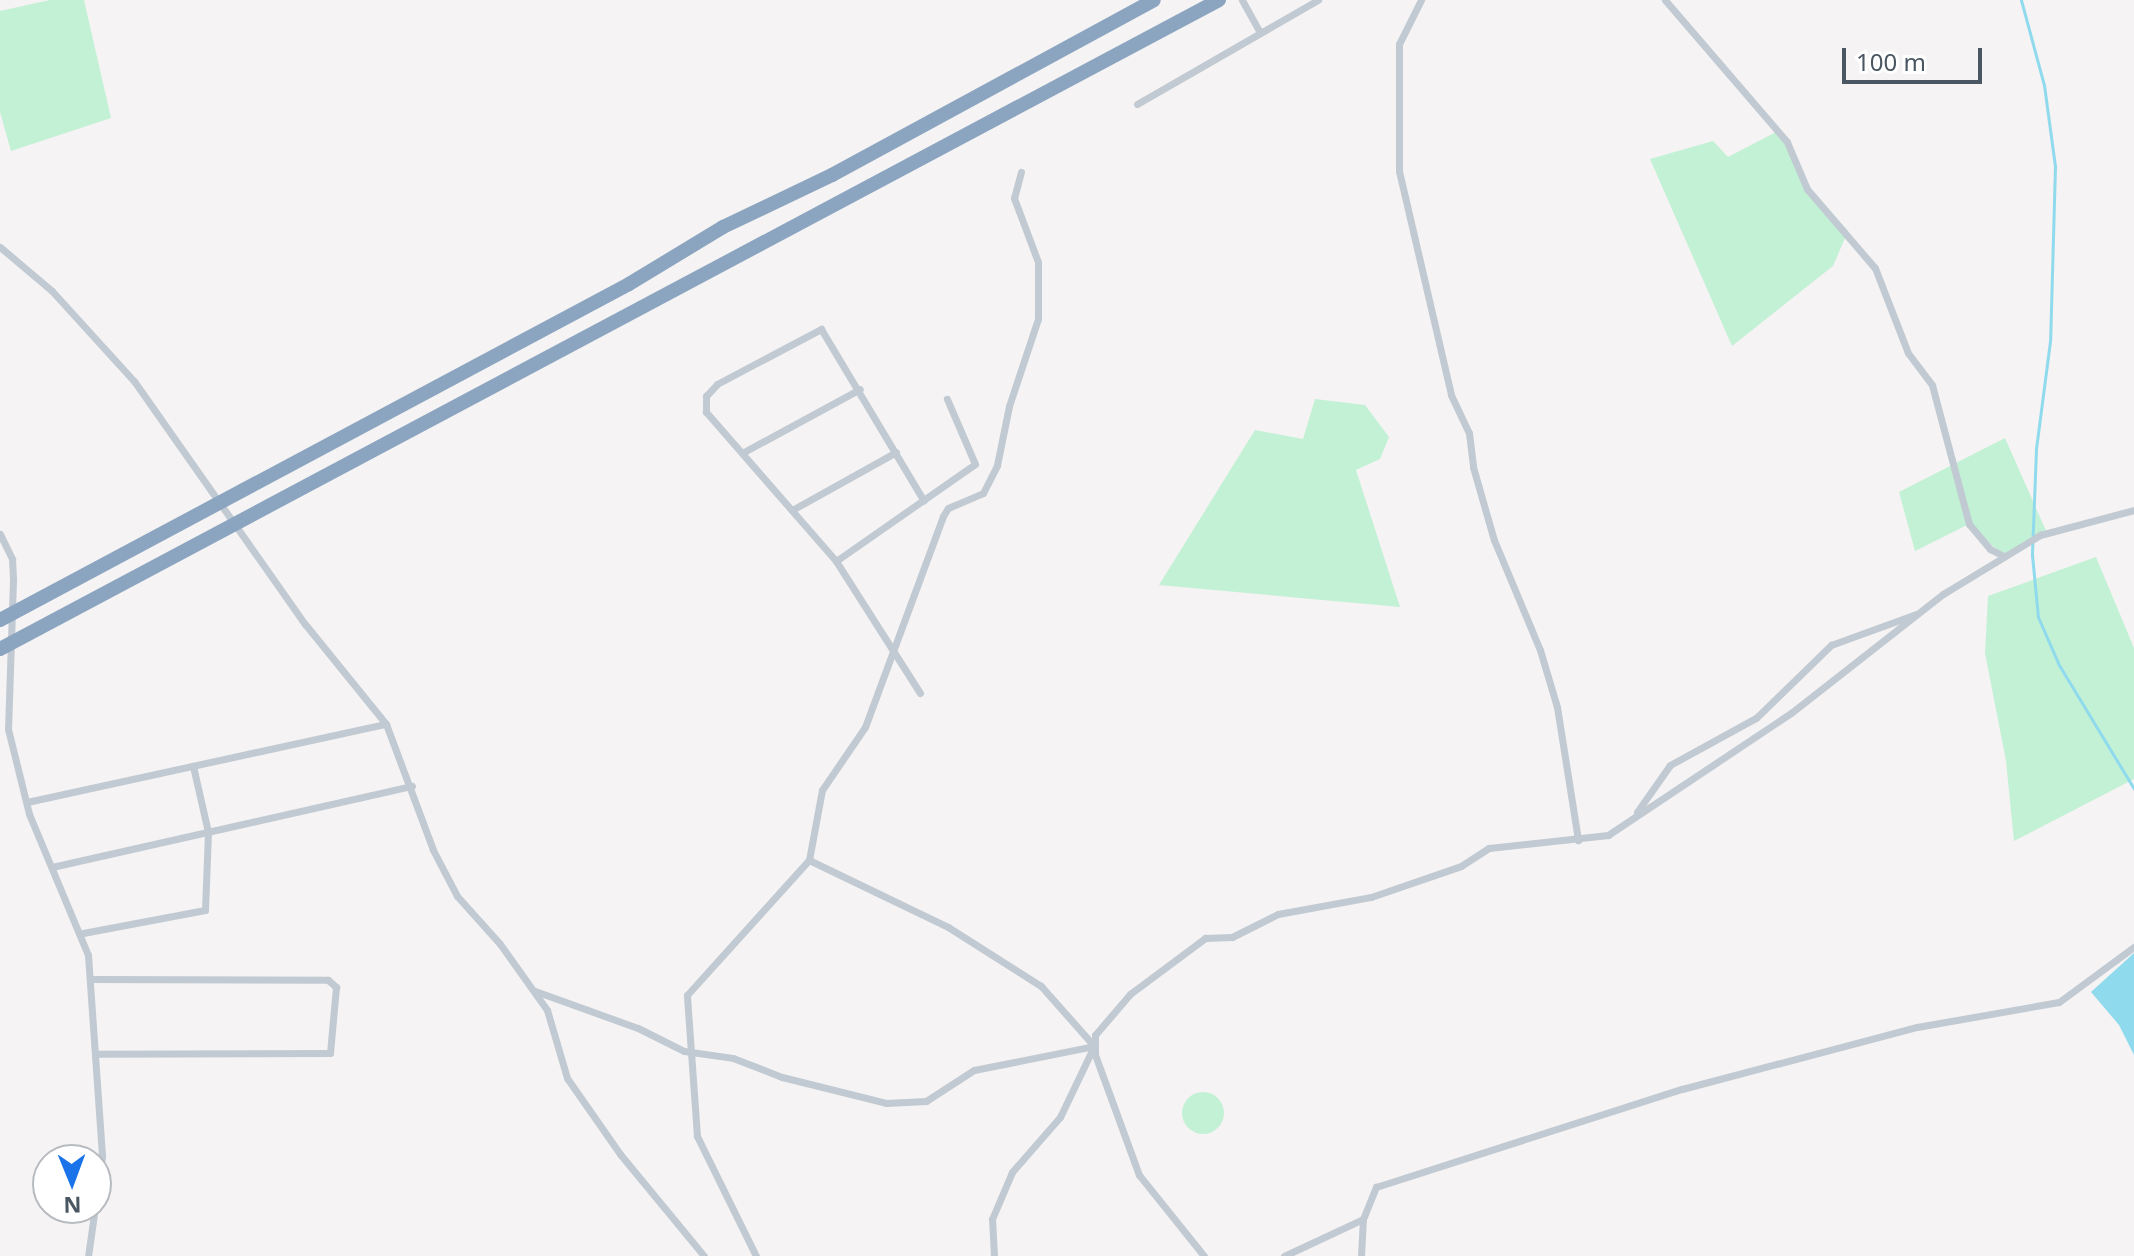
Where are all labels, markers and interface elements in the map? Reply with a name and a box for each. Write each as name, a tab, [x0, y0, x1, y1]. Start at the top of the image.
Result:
scale bar	[1846, 32, 1986, 82]
text: 100 m	[1856, 45, 1926, 78]
north arrow	[32, 1144, 112, 1224]
text: N	[63, 1191, 82, 1221]

